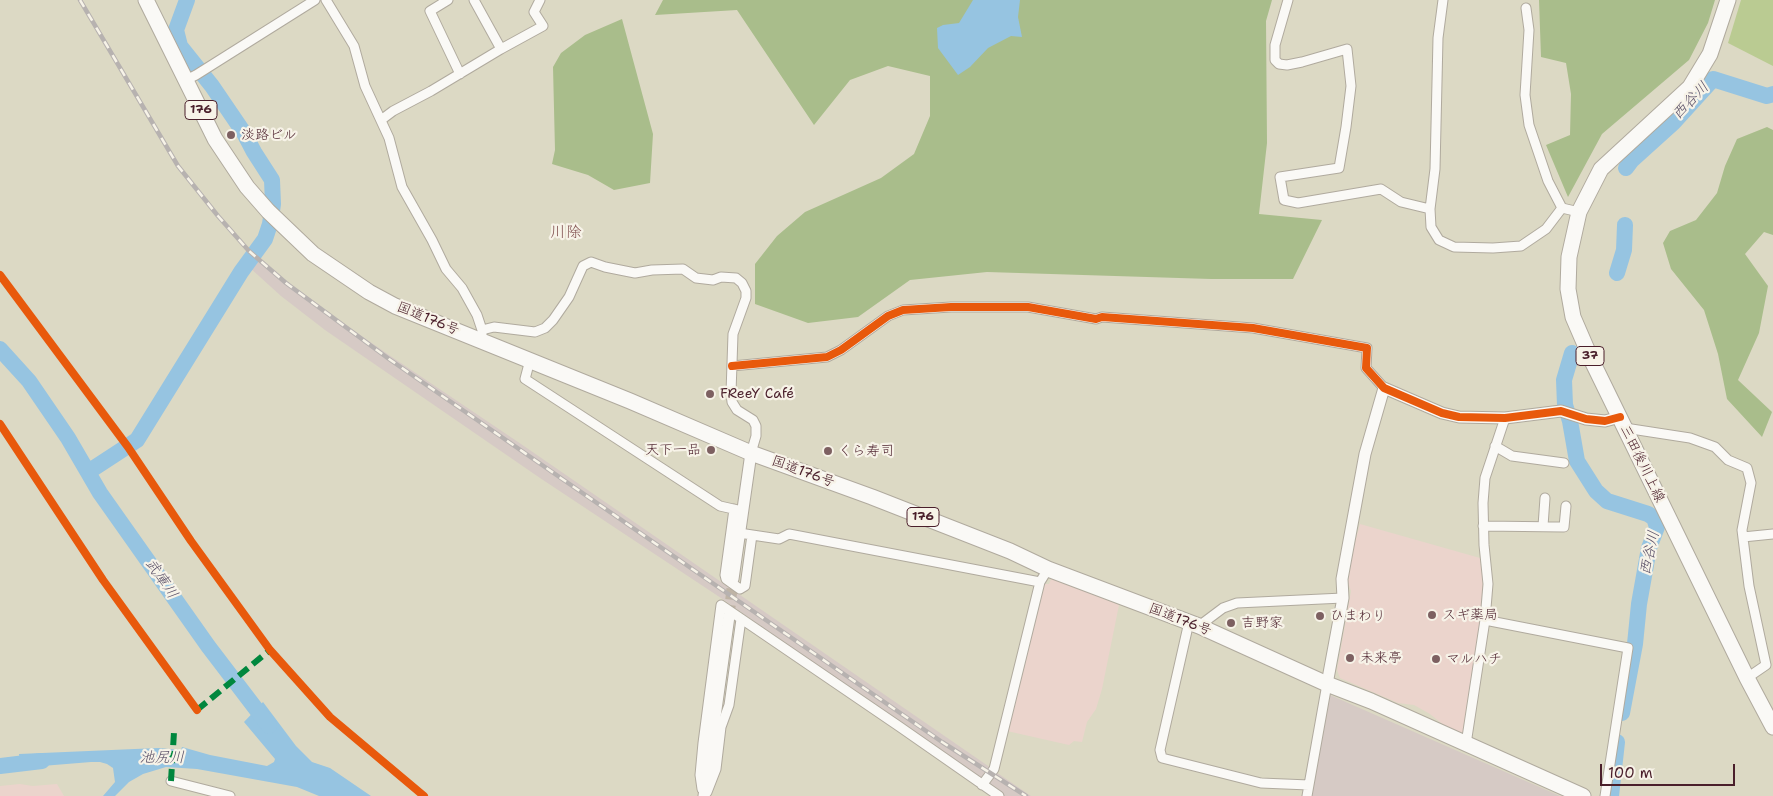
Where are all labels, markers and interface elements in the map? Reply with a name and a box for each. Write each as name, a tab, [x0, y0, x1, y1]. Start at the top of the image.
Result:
water label: 西谷川	[1669, 79, 1713, 123]
road number: 176	[185, 100, 217, 120]
place label: 淡路ビル	[241, 127, 297, 143]
marker: 淡路ビル	[225, 129, 237, 141]
district label: 川除	[550, 223, 582, 243]
street label: 国道176号	[394, 299, 462, 339]
road number: 37	[1576, 346, 1604, 366]
place label: FReeY Café	[720, 386, 794, 402]
marker: FReeY Café	[704, 388, 716, 400]
street label: 三田後川上線	[1616, 423, 1668, 505]
place label: 天下一品	[645, 442, 701, 458]
place label: くら寿司	[838, 443, 894, 459]
marker: 天下一品	[705, 444, 717, 456]
marker: くら寿司	[822, 445, 834, 457]
street label: 国道176号	[769, 453, 837, 491]
road number: 176	[907, 508, 939, 526]
water label: 西谷川	[1637, 529, 1663, 577]
water label: 武庫川	[141, 555, 181, 603]
street label: 国道176号	[1146, 600, 1214, 640]
place label: スギ薬局	[1442, 607, 1498, 623]
place label: ひまわり	[1330, 608, 1386, 624]
marker: スギ薬局	[1426, 609, 1438, 621]
marker: ひまわり	[1314, 610, 1326, 622]
place label: 吉野家	[1241, 615, 1283, 631]
marker: 吉野家	[1225, 617, 1237, 629]
place label: 未来亭	[1360, 650, 1402, 666]
place label: マルハチ	[1446, 651, 1502, 667]
marker: 未来亭	[1344, 652, 1356, 664]
marker: マルハチ	[1430, 653, 1442, 665]
water label: 池尻川	[140, 749, 184, 767]
scale bar	[1603, 754, 1738, 786]
text: 100 m	[1608, 763, 1653, 783]

